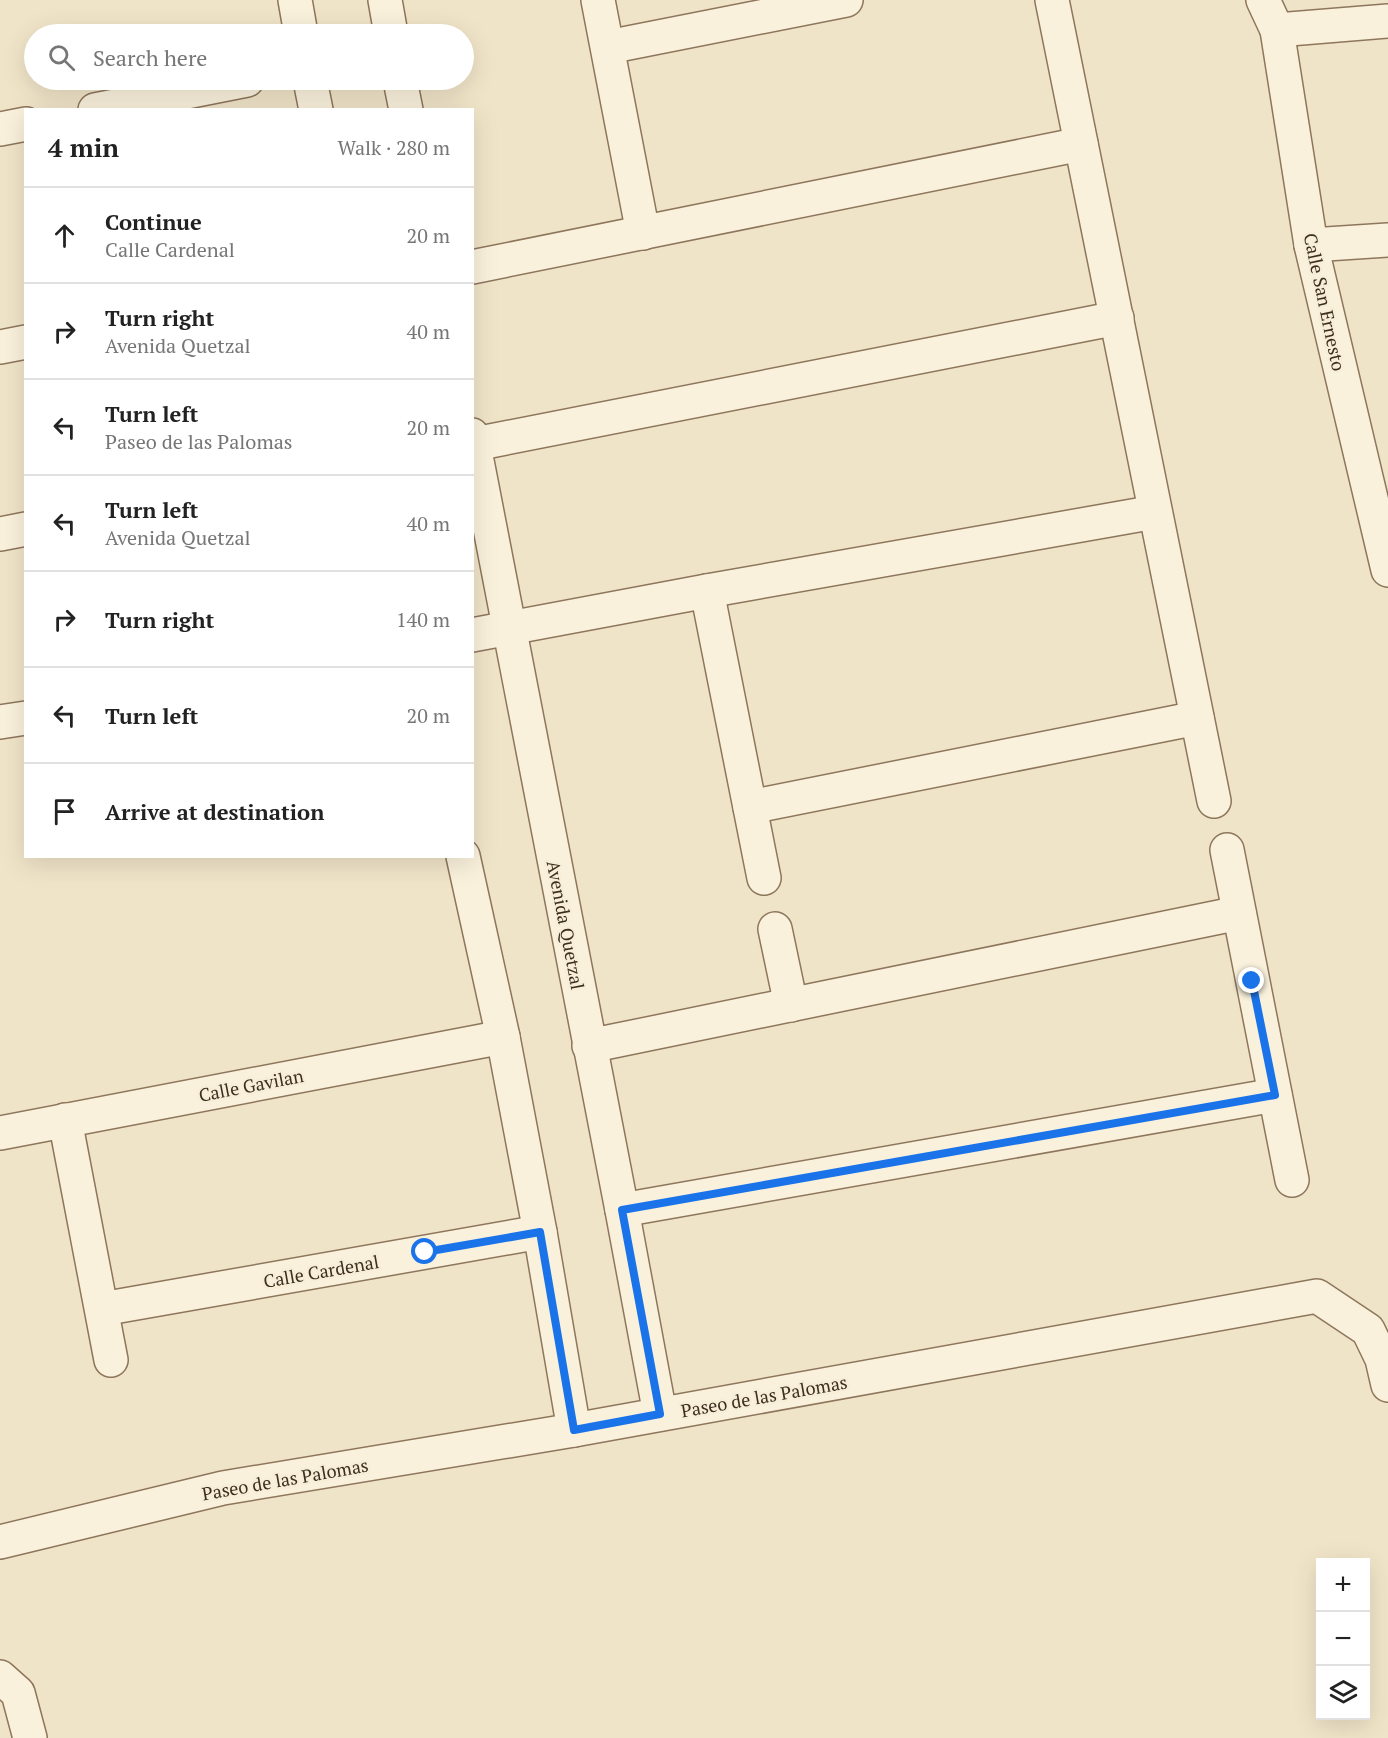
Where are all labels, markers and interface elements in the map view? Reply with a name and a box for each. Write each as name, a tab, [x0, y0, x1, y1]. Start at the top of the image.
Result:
search box	[24, 24, 474, 90]
icon: search	[45, 41, 78, 74]
text: Search here	[93, 43, 207, 72]
text: 4 min	[48, 130, 119, 164]
text: Walk · 280 m	[338, 134, 450, 161]
text: Continue	[105, 207, 202, 236]
icon: ahead	[48, 219, 81, 252]
text: 20 m	[407, 222, 450, 249]
street label: Calle San Ernesto	[1299, 231, 1351, 373]
text: Calle Cardenal	[105, 236, 235, 263]
text: Turn right	[105, 303, 214, 332]
icon: right	[48, 315, 81, 348]
text: 40 m	[407, 318, 450, 345]
text: Avenida Quetzal	[105, 332, 251, 359]
text: Turn left	[105, 399, 198, 428]
icon: left	[48, 411, 81, 444]
text: 20 m	[407, 414, 450, 441]
text: Paseo de las Palomas	[105, 428, 292, 455]
text: Turn left	[105, 495, 198, 524]
icon: left	[48, 507, 81, 540]
text: 40 m	[407, 510, 450, 537]
text: Avenida Quetzal	[105, 524, 251, 551]
icon: right	[48, 603, 81, 636]
text: Turn right	[105, 605, 214, 634]
text: 140 m	[396, 606, 450, 633]
icon: left	[48, 699, 81, 732]
text: Turn left	[105, 701, 198, 730]
text: 20 m	[407, 702, 450, 729]
icon: arrive	[48, 795, 81, 828]
text: Arrive at destination	[105, 797, 324, 826]
street label: Avenida Quetzal	[542, 858, 590, 992]
route end	[1238, 967, 1264, 993]
street label: Calle Gavilan	[197, 1063, 306, 1107]
route start	[411, 1238, 437, 1264]
street label: Calle Cardenal	[261, 1249, 381, 1293]
street label: Paseo de las Palomas	[679, 1370, 849, 1422]
street label: Paseo de las Palomas	[200, 1453, 370, 1505]
map controls	[1316, 1558, 1370, 1720]
button: +	[1316, 1558, 1370, 1612]
button: −	[1316, 1612, 1370, 1666]
button: layers	[1316, 1666, 1370, 1720]

